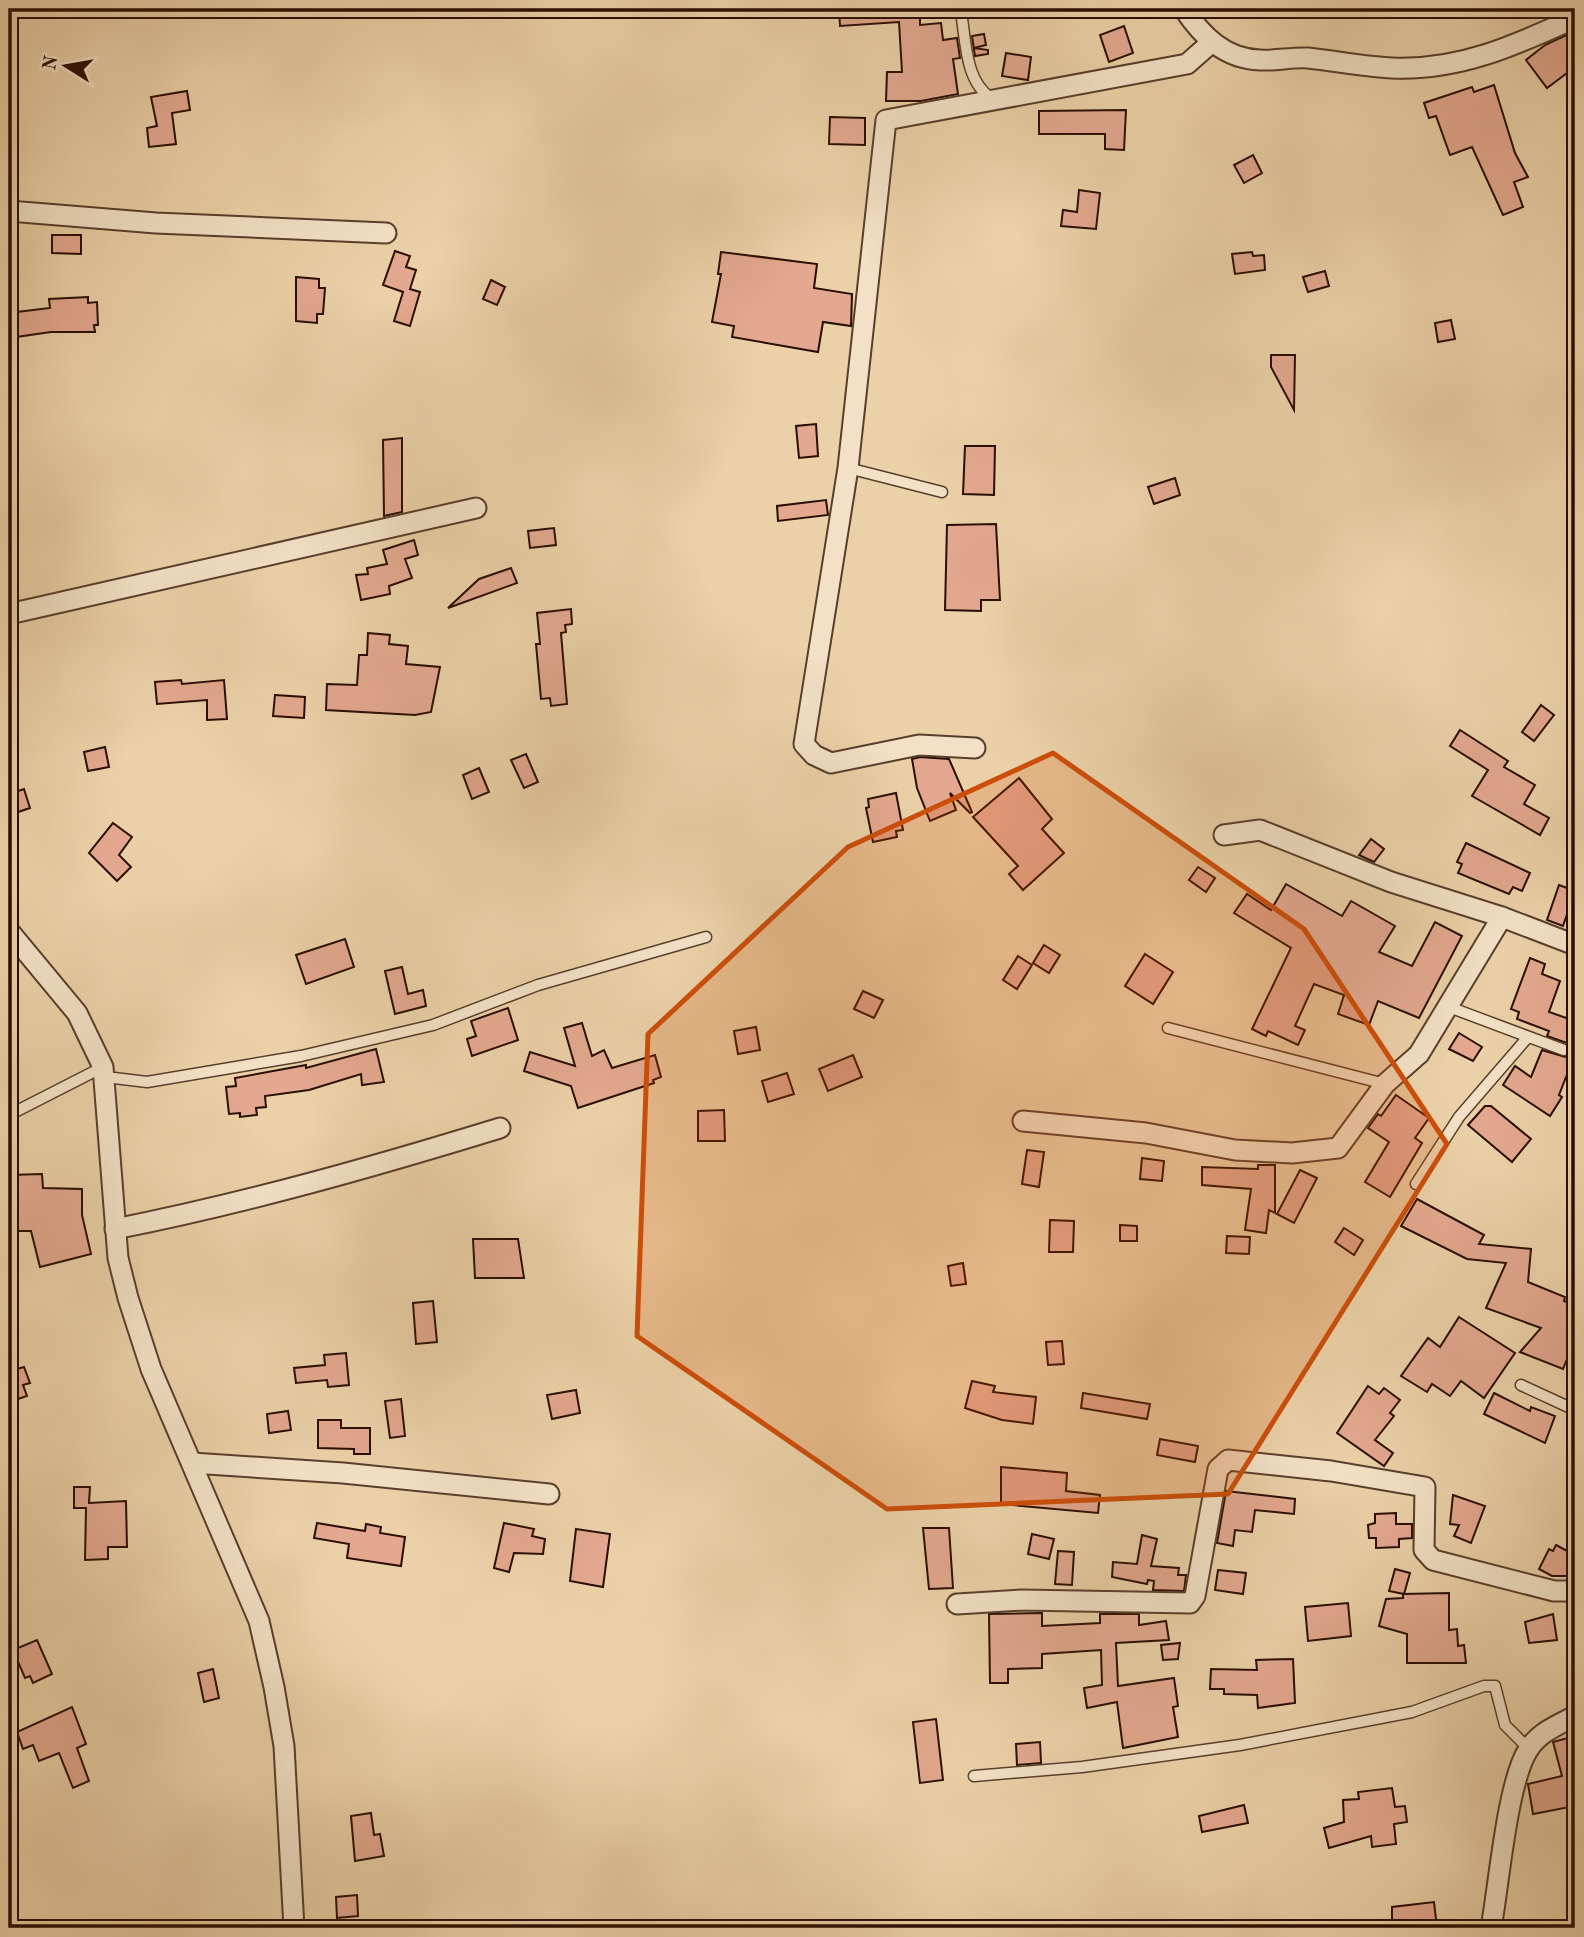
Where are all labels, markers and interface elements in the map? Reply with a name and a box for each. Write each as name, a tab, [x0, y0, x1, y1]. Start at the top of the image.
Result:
north arrow	[32, 32, 102, 102]
text: N	[41, 54, 63, 72]

